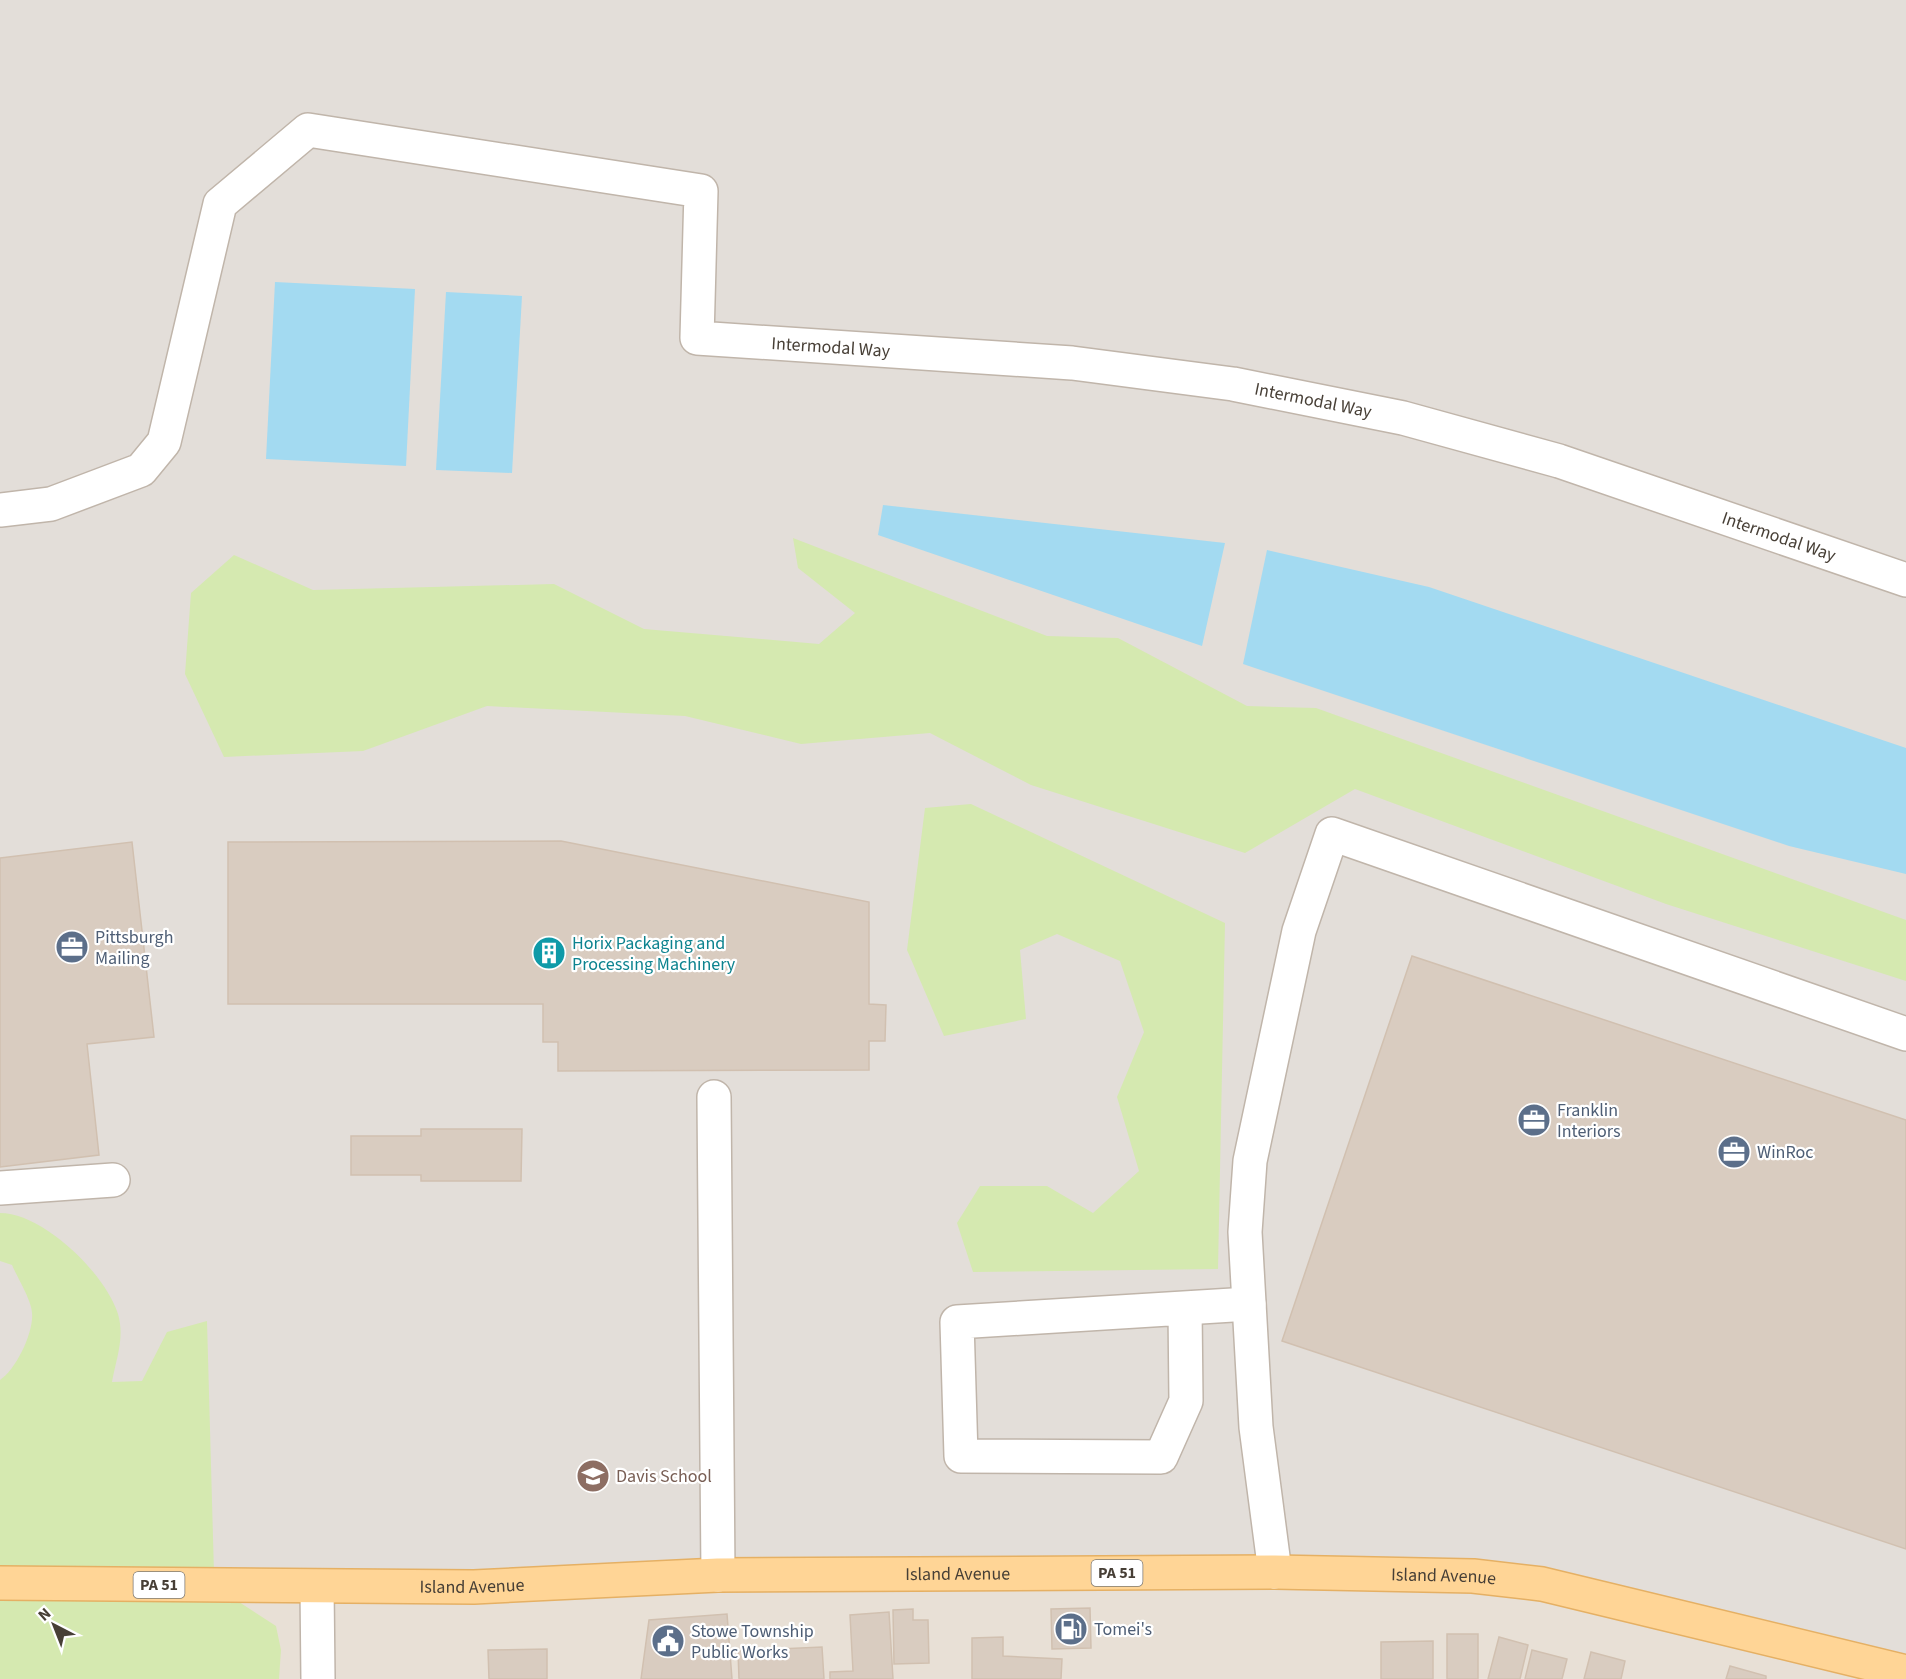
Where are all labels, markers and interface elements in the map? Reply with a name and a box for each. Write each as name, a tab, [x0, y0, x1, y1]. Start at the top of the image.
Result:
street label: Intermodal Way	[770, 330, 891, 363]
street label: Intermodal Way	[1252, 376, 1375, 424]
street label: Intermodal Way	[1719, 505, 1840, 568]
place label: Pittsburgh Mailing	[95, 925, 173, 971]
office icon: Pittsburgh Mailing	[54, 929, 90, 965]
place label: Horix Packaging and Processing Machinery	[572, 931, 736, 977]
building icon: Horix Packaging and Processing Machinery	[531, 935, 567, 971]
place label: Franklin Interiors	[1557, 1098, 1621, 1144]
office icon: Franklin Interiors	[1516, 1102, 1552, 1138]
office icon: WinRoc	[1716, 1134, 1752, 1170]
place label: WinRoc	[1757, 1140, 1813, 1165]
school or university icon: Davis School	[575, 1458, 611, 1494]
place label: Davis School	[616, 1464, 712, 1489]
road number: PA 51	[1092, 1560, 1142, 1586]
street label: Island Avenue	[905, 1561, 1010, 1586]
street label: Island Avenue	[1391, 1562, 1497, 1591]
road number: PA 51	[134, 1572, 184, 1598]
street label: Island Avenue	[419, 1572, 525, 1600]
north arrow	[24, 1595, 84, 1655]
text: N	[33, 1603, 56, 1626]
fuel station icon: Tomei's	[1053, 1611, 1089, 1647]
place label: Tomei's	[1094, 1617, 1152, 1642]
place label: Stowe Township Public Works	[691, 1619, 814, 1665]
public building icon: Stowe Township Public Works	[650, 1623, 686, 1659]

